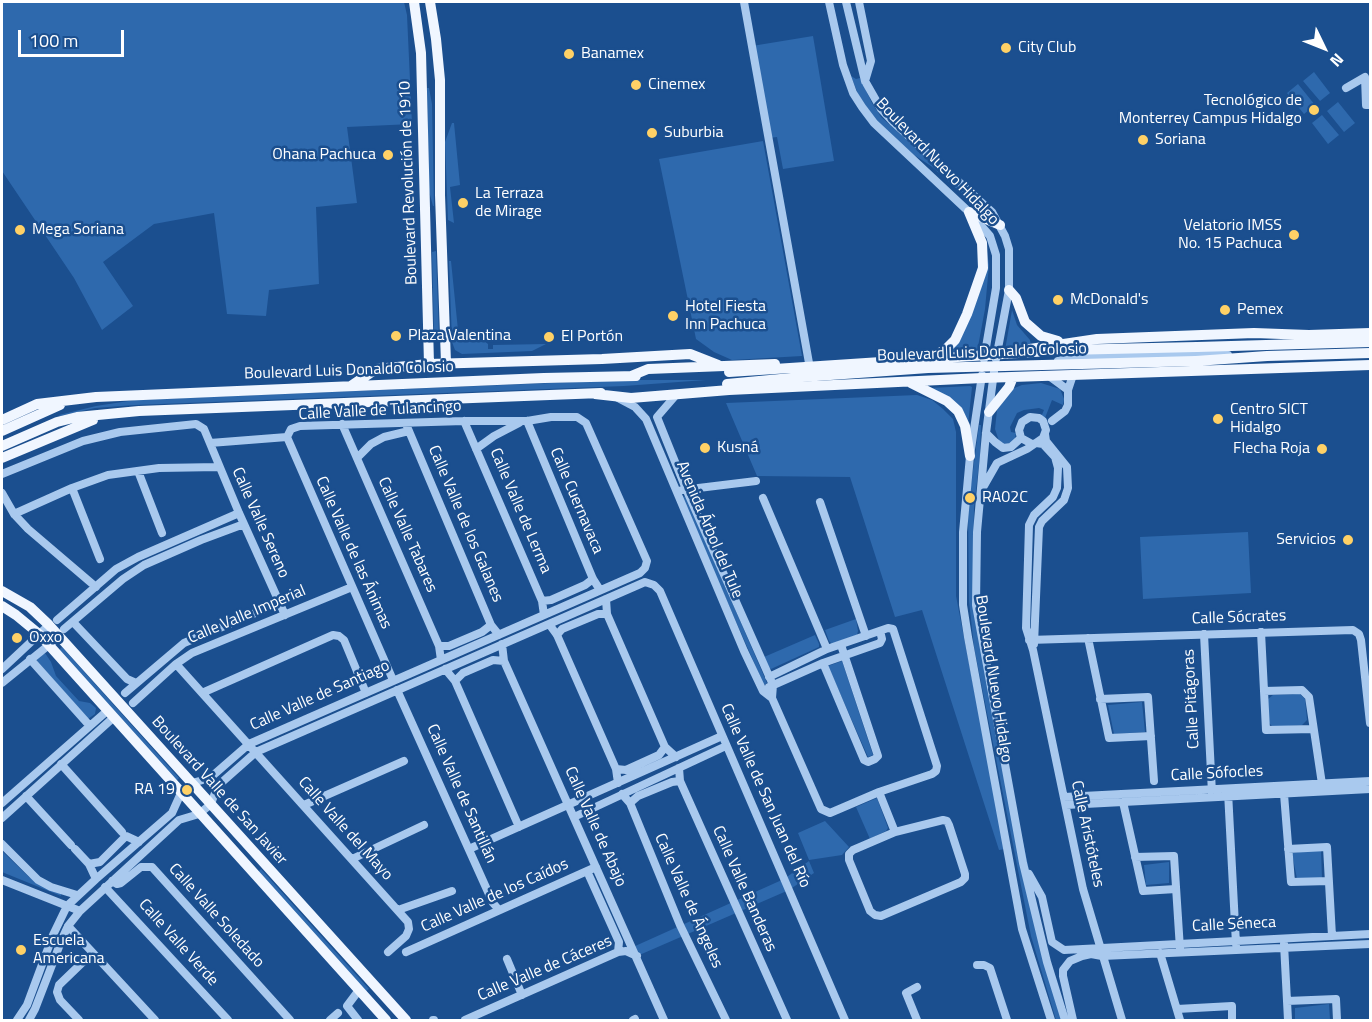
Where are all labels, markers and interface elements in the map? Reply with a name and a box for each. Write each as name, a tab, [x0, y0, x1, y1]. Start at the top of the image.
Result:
scale bar	[21, 18, 128, 56]
north arrow	[1294, 18, 1354, 78]
text: 100 m	[29, 27, 78, 54]
place label: City Club	[1018, 38, 1076, 58]
marker: City Club	[999, 41, 1013, 55]
place label: Banamex	[581, 44, 644, 64]
marker: Banamex	[562, 47, 576, 61]
text: N	[1325, 48, 1350, 73]
place label: Cinemex	[648, 75, 706, 95]
marker: Cinemex	[629, 78, 643, 92]
street label: Boulevard Revolución de 1910	[396, 81, 422, 285]
place label: Tecnológico de Monterrey Campus Hidalgo	[1119, 91, 1302, 129]
street label: Boulevard Nuevo Hidalgo	[871, 94, 1003, 230]
marker: Tecnológico de Monterrey Campus Hidalgo	[1307, 103, 1321, 117]
place label: Suburbia	[664, 123, 724, 143]
marker: Suburbia	[645, 126, 659, 140]
place label: Soriana	[1155, 130, 1206, 150]
marker: Soriana	[1136, 133, 1150, 147]
place label: Ohana Pachuca	[272, 145, 376, 165]
marker: Ohana Pachuca	[381, 148, 395, 162]
place label: La Terraza de Mirage	[475, 184, 544, 222]
marker: La Terraza de Mirage	[456, 196, 470, 210]
place label: Velatorio IMSS No. 15 Pachuca	[1178, 216, 1282, 254]
place label: Mega Soriana	[32, 220, 124, 240]
marker: Mega Soriana	[13, 223, 27, 237]
marker: Velatorio IMSS No. 15 Pachuca	[1287, 228, 1301, 242]
place label: McDonald's	[1070, 290, 1149, 310]
marker: McDonald's	[1051, 293, 1065, 307]
place label: Hotel Fiesta Inn Pachuca	[685, 297, 766, 335]
place label: Pemex	[1237, 300, 1283, 320]
marker: Pemex	[1218, 303, 1232, 317]
marker: Hotel Fiesta Inn Pachuca	[666, 309, 680, 323]
place label: Plaza Valentina	[408, 326, 511, 346]
place label: El Portón	[561, 327, 623, 347]
marker: Plaza Valentina	[389, 329, 403, 343]
marker: El Portón	[542, 330, 556, 344]
street label: Boulevard Luis Donaldo Colosio	[877, 340, 1087, 366]
street label: Boulevard Luis Donaldo Colosio	[244, 358, 454, 384]
street label: Calle Valle de Tulancingo	[298, 397, 462, 425]
place label: Centro SICT Hidalgo	[1230, 400, 1308, 438]
marker: Centro SICT Hidalgo	[1211, 412, 1225, 426]
place label: Kusná	[717, 438, 758, 458]
place label: Flecha Roja	[1233, 439, 1310, 459]
marker: Kusná	[698, 441, 712, 455]
marker: Flecha Roja	[1315, 442, 1329, 456]
street label: Calle Valle de los Galanes	[423, 443, 507, 605]
street label: Calle Valle de Lerma	[485, 445, 555, 577]
street label: Calle Cuernavaca	[545, 445, 607, 557]
street label: Avenida Árbol del Tule	[671, 459, 747, 601]
street label: Calle Valle Sereno	[227, 465, 293, 581]
street label: Calle Valle de las Ánimas	[311, 474, 395, 632]
street label: Calle Valle Tabares	[373, 474, 441, 596]
place label: RA02C	[982, 488, 1028, 508]
marker: RA02C	[963, 491, 977, 505]
place label: Servicios	[1276, 530, 1336, 550]
marker: Servicios	[1341, 533, 1355, 547]
street label: Calle Valle Imperial	[185, 582, 309, 648]
street label: Boulevard Nuevo Hidalgo	[970, 594, 1016, 764]
street label: Calle Sócrates	[1191, 607, 1287, 629]
place label: Oxxo	[29, 628, 62, 648]
marker: Oxxo	[10, 631, 24, 645]
street label: Calle Pitágoras	[1180, 649, 1204, 749]
street label: Calle Valle de Santiago	[247, 657, 393, 735]
street label: Calle Valle de San Juan del Río	[716, 701, 814, 891]
street label: Boulevard Valle de San Javier	[147, 713, 291, 869]
street label: Calle Valle de Santillán	[422, 722, 500, 866]
street label: Calle Sófocles	[1170, 762, 1264, 786]
street label: Calle Valle de Abajo	[560, 764, 630, 890]
street label: Calle Valle del Mayo	[293, 773, 397, 885]
street label: Calle Aristóteles	[1066, 779, 1108, 889]
place label: RA 19	[134, 780, 175, 800]
marker: RA 19	[180, 783, 194, 797]
street label: Calle Valle Banderas	[708, 823, 780, 955]
street label: Calle Valle de Ángeles	[650, 831, 726, 971]
street label: Calle Valle de los Caídos	[418, 855, 572, 937]
street label: Calle Valle Soledado	[164, 860, 268, 972]
street label: Calle Valle Verde	[134, 896, 222, 990]
street label: Calle Séneca	[1191, 913, 1277, 937]
place label: Escuela Americana	[33, 931, 105, 969]
street label: Calle Valle de Cáceres	[475, 932, 615, 1006]
marker: Escuela Americana	[14, 943, 28, 957]

